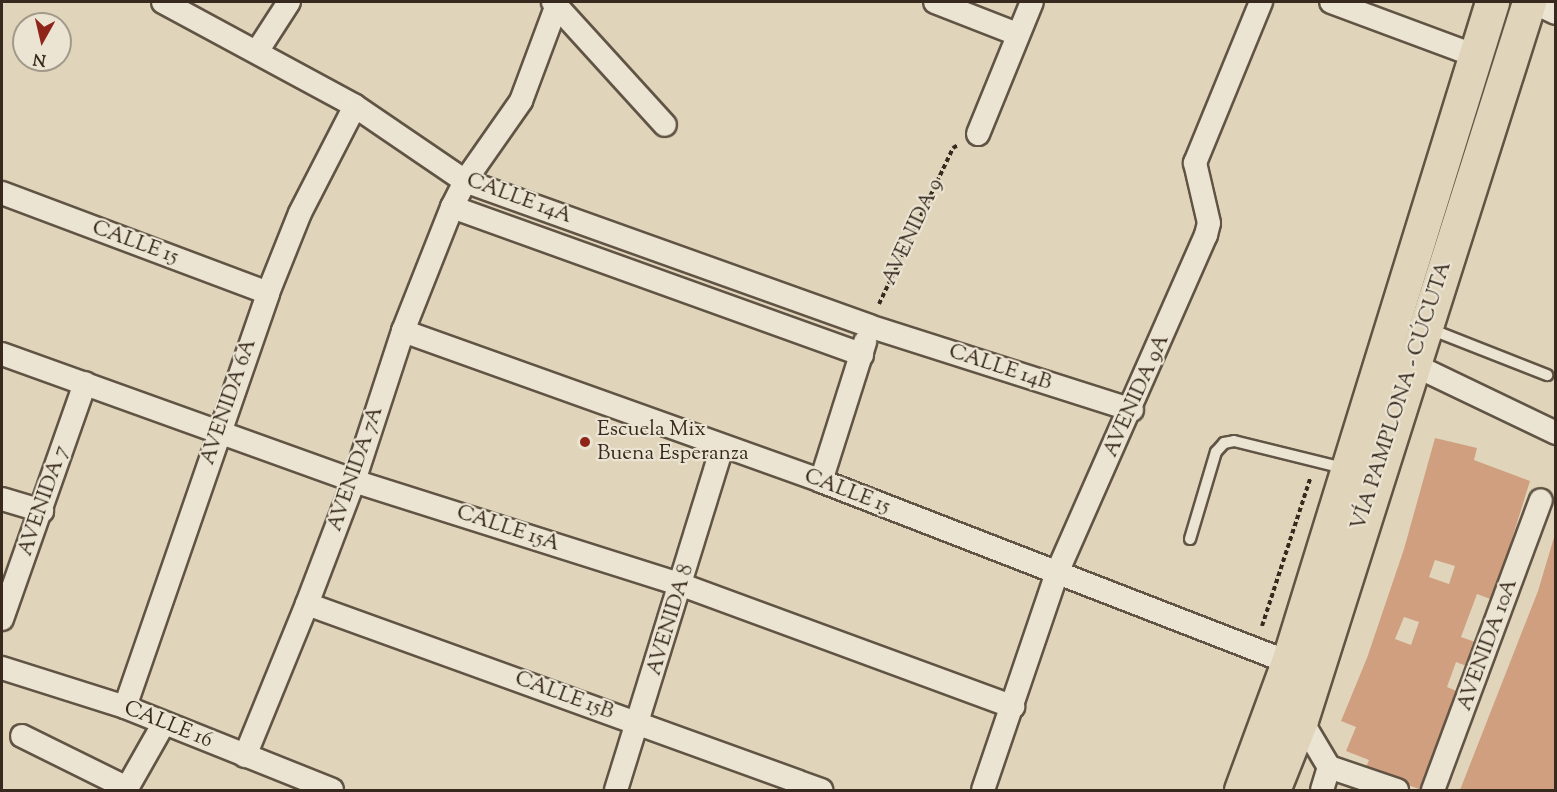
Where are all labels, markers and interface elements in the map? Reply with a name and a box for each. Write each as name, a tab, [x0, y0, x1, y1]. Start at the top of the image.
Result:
north arrow	[12, 12, 72, 72]
text: N	[32, 46, 48, 71]
street label: CALLE 14A	[463, 168, 575, 230]
street label: AVENIDA 9	[877, 175, 949, 289]
street label: CALLE 15	[88, 216, 182, 270]
street label: VÍA PAMPLONA - CÚCUTA	[1347, 258, 1457, 534]
street label: AVENIDA 9A	[1099, 331, 1175, 461]
street label: AVENIDA 6A	[196, 336, 262, 468]
street label: CALLE 14B	[945, 340, 1055, 396]
street label: AVENIDA 7A	[323, 403, 389, 535]
place label: Escuela Mix Buena Esperanza	[597, 417, 749, 467]
marker: Escuela Mix Buena Esperanza	[578, 435, 592, 449]
street label: AVENIDA 7	[13, 443, 75, 559]
street label: CALLE 15	[801, 464, 893, 520]
street label: CALLE 15A	[453, 500, 563, 558]
street label: AVENIDA 8	[642, 561, 700, 679]
street label: AVENIDA 10A	[1452, 576, 1524, 714]
street label: CALLE 15B	[511, 667, 617, 725]
street label: CALLE 16	[120, 696, 216, 754]

